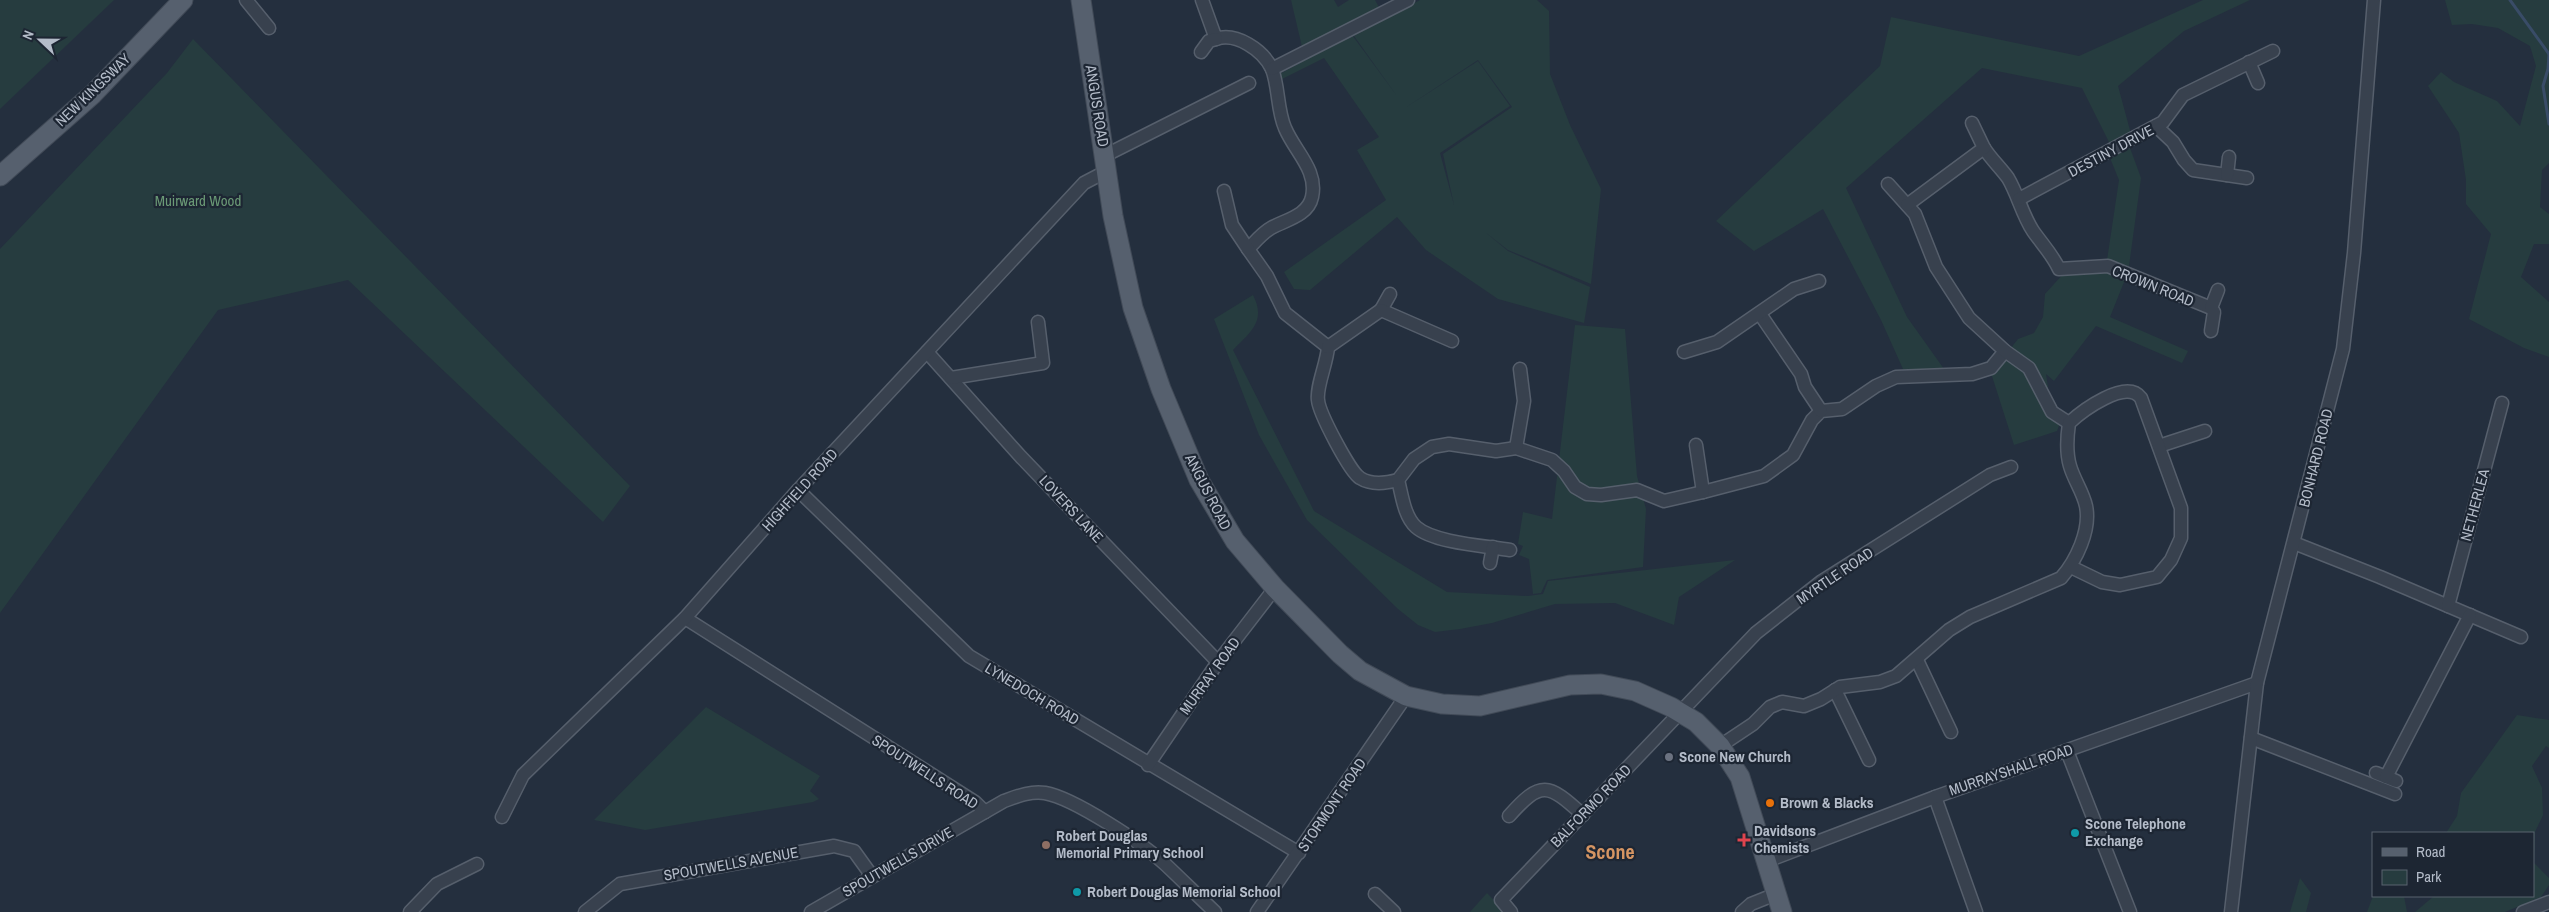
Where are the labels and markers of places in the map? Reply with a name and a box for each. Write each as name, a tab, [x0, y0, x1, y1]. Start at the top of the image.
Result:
place label: Scone New Church	[1679, 746, 1791, 767]
marker: Scone New Church	[1663, 751, 1675, 763]
place label: Brown & Blacks	[1780, 792, 1874, 813]
marker: Brown & Blacks	[1764, 797, 1776, 809]
place label: Scone Telephone Exchange	[2085, 813, 2186, 851]
place label: Davidsons Chemists	[1754, 820, 1816, 858]
place label: Robert Douglas Memorial Primary School	[1056, 825, 1204, 863]
marker: Scone Telephone Exchange	[2069, 827, 2081, 839]
marker: Davidsons Chemists	[1738, 834, 1750, 846]
marker: Robert Douglas Memorial Primary School	[1040, 839, 1052, 851]
place label: Robert Douglas Memorial School	[1087, 881, 1280, 902]
marker: Robert Douglas Memorial School	[1071, 886, 1083, 898]

